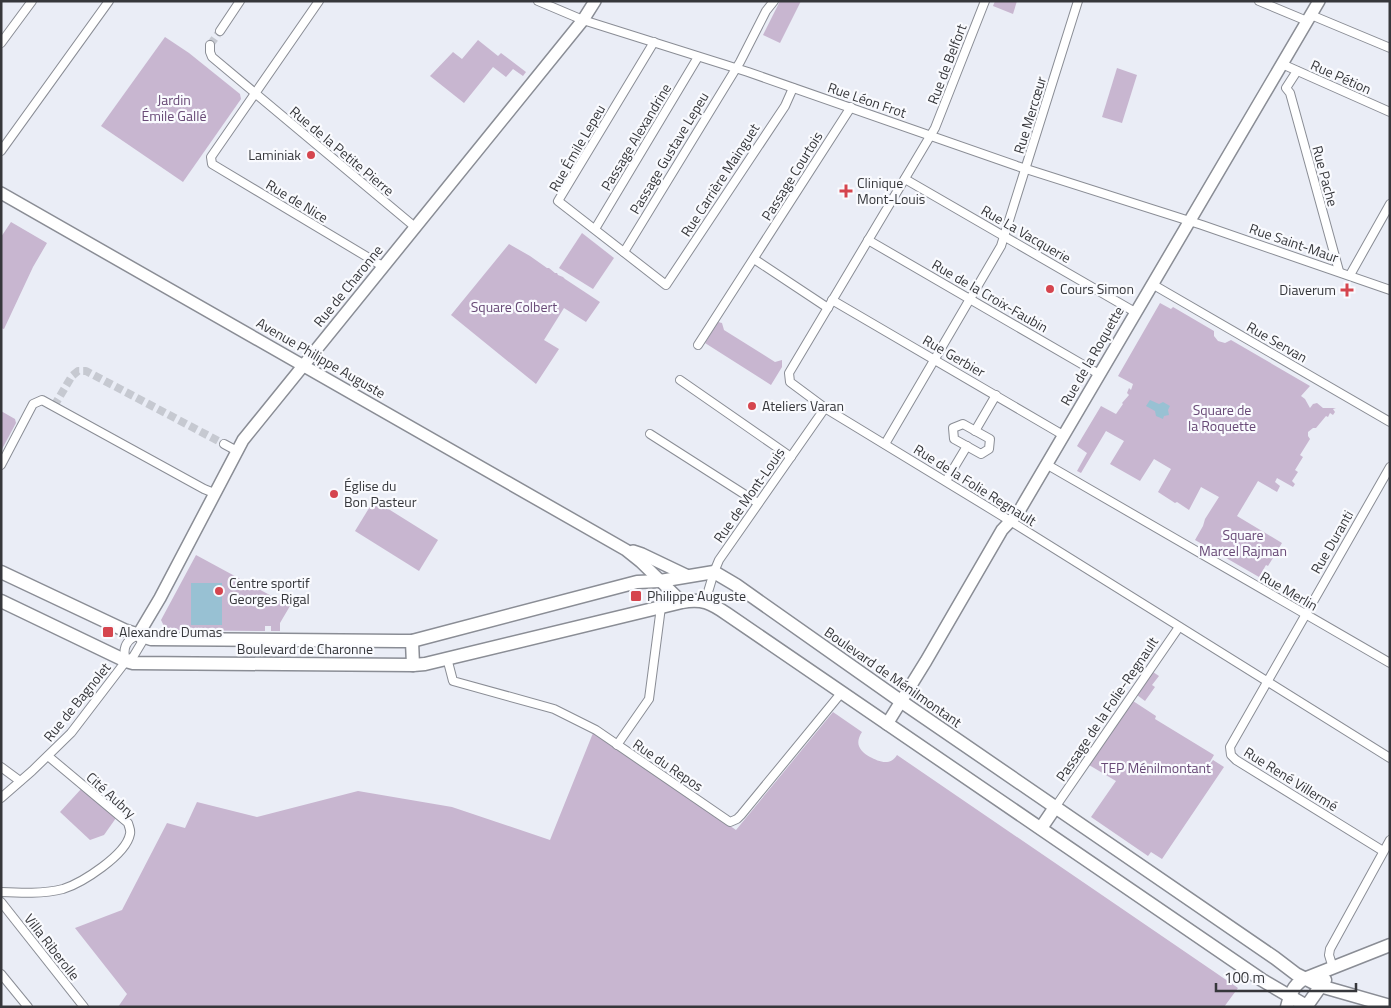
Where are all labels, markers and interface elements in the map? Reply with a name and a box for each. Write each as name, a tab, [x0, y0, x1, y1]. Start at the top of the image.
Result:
street label: Rue de Belfort	[922, 21, 971, 107]
street label: Rue Pétion	[1308, 54, 1375, 99]
street label: Rue Mercœur	[1008, 73, 1051, 156]
street label: Rue Léon Frot	[825, 76, 909, 123]
street label: Passage Alexandrine	[595, 79, 676, 194]
street label: Passage Gustave Lepeu	[624, 88, 713, 218]
park label: Jardin Émile Gallé	[141, 89, 207, 126]
street label: Rue Émile Lepeu	[543, 100, 610, 195]
street label: Rue de la Petite Pierre	[286, 101, 399, 201]
street label: Rue Carrière Mainguet	[675, 119, 764, 241]
street label: Passage Courtois	[756, 127, 827, 224]
street label: Rue Pache	[1307, 143, 1344, 209]
place label: Laminiak	[248, 144, 301, 165]
marker: Laminiak	[305, 149, 317, 161]
place label: Clinique Mont-Louis	[857, 172, 925, 209]
street label: Rue de Nice	[262, 174, 332, 227]
marker: Clinique Mont-Louis	[839, 184, 853, 198]
street label: Rue La Vacquerie	[977, 199, 1075, 268]
street label: Rue Saint-Maur	[1247, 217, 1342, 268]
street label: Rue de Charonne	[308, 240, 387, 331]
street label: Rue de la Croix-Faubin	[928, 254, 1052, 337]
place label: Cours Simon	[1060, 278, 1134, 299]
place label: Diaverum	[1279, 279, 1336, 300]
marker: Cours Simon	[1044, 283, 1056, 295]
marker: Diaverum	[1340, 283, 1354, 297]
park label: Square Colbert	[471, 296, 557, 317]
street label: Rue de la Roquette	[1055, 302, 1129, 409]
street label: Avenue Philippe Auguste	[253, 312, 390, 403]
street label: Rue Servan	[1243, 316, 1311, 367]
street label: Rue Gerbier	[919, 329, 990, 382]
place label: Ateliers Varan	[762, 395, 844, 416]
park label: Square de la Roquette	[1188, 399, 1256, 436]
marker: Ateliers Varan	[746, 400, 758, 412]
street label: Rue de la Folie Regnault	[910, 438, 1041, 531]
street label: Rue de Mont-Louis	[708, 443, 789, 547]
place label: Église du Bon Pasteur	[344, 475, 417, 512]
marker: Église du Bon Pasteur	[328, 488, 340, 500]
street label: Rue Duranti	[1305, 506, 1358, 577]
park label: Square Marcel Rajman	[1199, 524, 1287, 561]
street label: Rue Merlin	[1256, 566, 1322, 616]
place label: Centre sportif Georges Rigal	[229, 572, 310, 609]
marker: Centre sportif Georges Rigal	[213, 585, 225, 597]
place label: Philippe Auguste	[647, 585, 746, 606]
marker: Philippe Auguste	[629, 589, 643, 603]
place label: Alexandre Dumas	[119, 621, 222, 642]
street label: Boulevard de Ménilmontant	[820, 621, 966, 732]
marker: Alexandre Dumas	[101, 625, 115, 639]
street label: Passage de la Folie-Regnault	[1050, 632, 1163, 785]
street label: Boulevard de Charonne	[237, 638, 373, 659]
street label: Rue de Bagnolet	[38, 657, 115, 746]
street label: Rue du Repos	[629, 733, 708, 796]
street label: Rue René Villermé	[1240, 741, 1343, 816]
park label: TEP Ménilmontant	[1101, 757, 1211, 778]
street label: Cité Aubry	[82, 767, 141, 823]
street label: Villa Riberolle	[20, 909, 85, 984]
scale bar	[1216, 960, 1356, 992]
text: 100 m	[1224, 966, 1265, 989]

